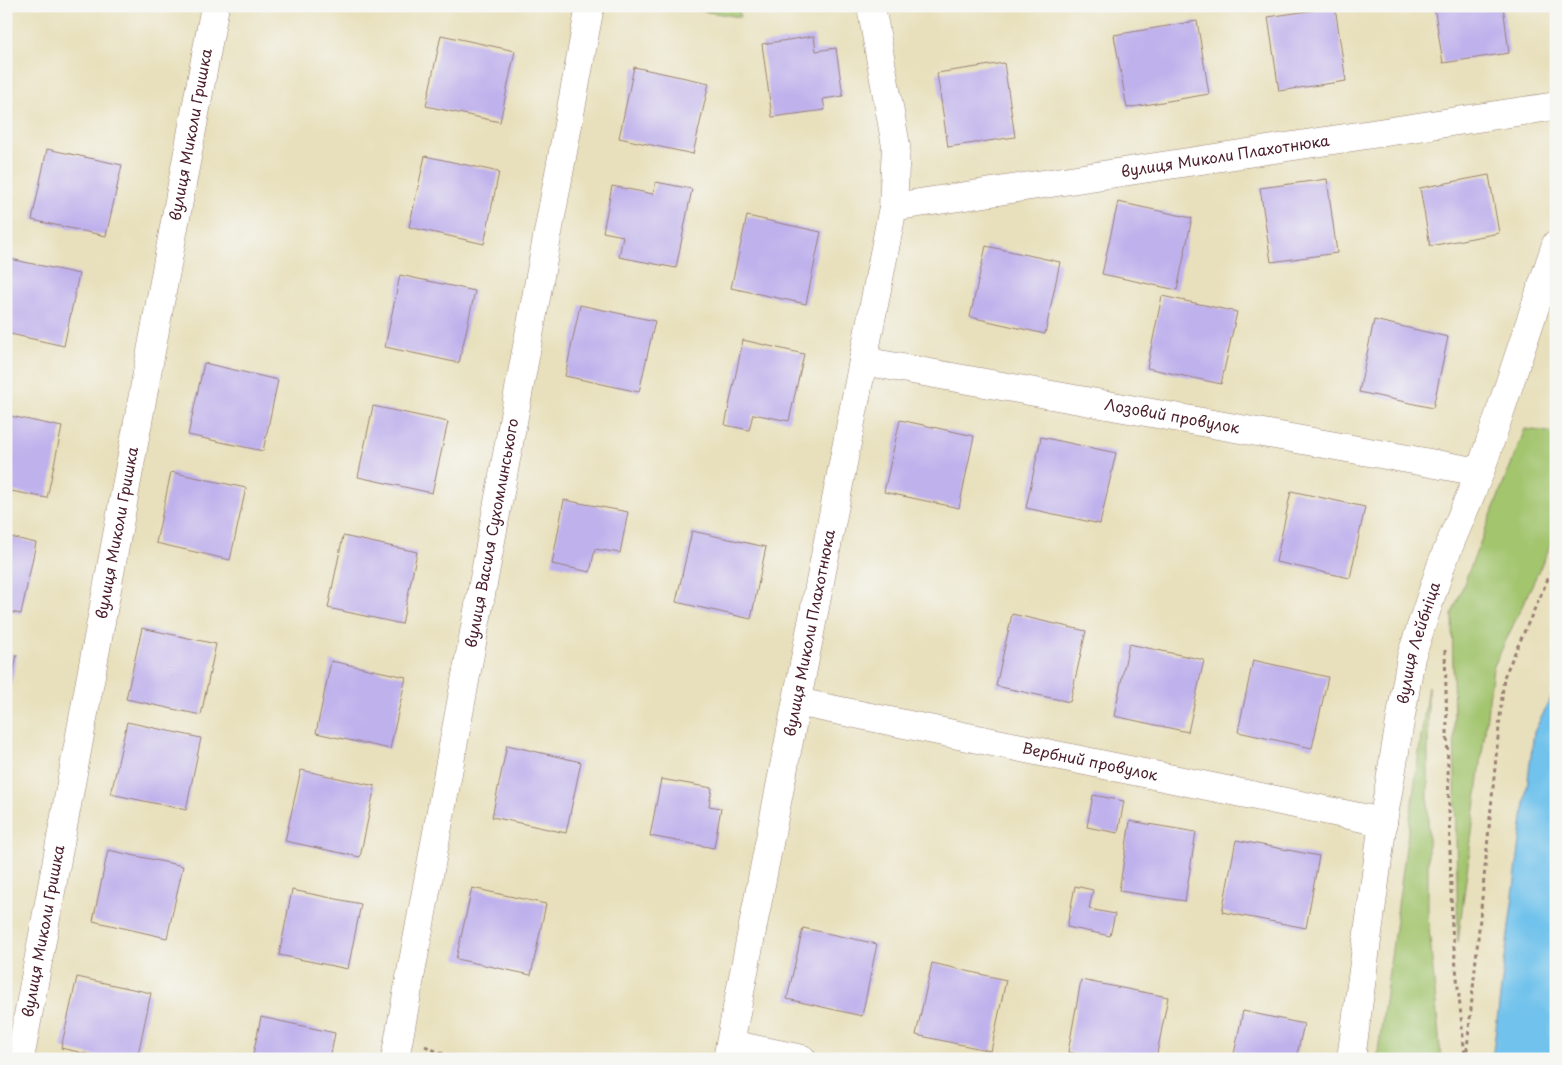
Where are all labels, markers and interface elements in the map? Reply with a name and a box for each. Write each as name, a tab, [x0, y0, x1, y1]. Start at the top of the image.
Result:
street label: вулиця Миколи Гришка	[162, 46, 217, 223]
street label: вулиця Миколи Плахотнюка	[1119, 128, 1331, 182]
street label: Лозовий провулок	[1103, 392, 1242, 439]
street label: вулиця Василя Сухомлинського	[458, 416, 523, 649]
street label: вулиця Миколи Гришка	[89, 444, 143, 621]
street label: вулиця Миколи Плахотнюка	[777, 527, 840, 738]
street label: вулиця Лейбніца	[1390, 578, 1445, 706]
street label: Вербний провулок	[1020, 735, 1160, 786]
street label: вулиця Миколи Гришка	[15, 842, 70, 1019]

